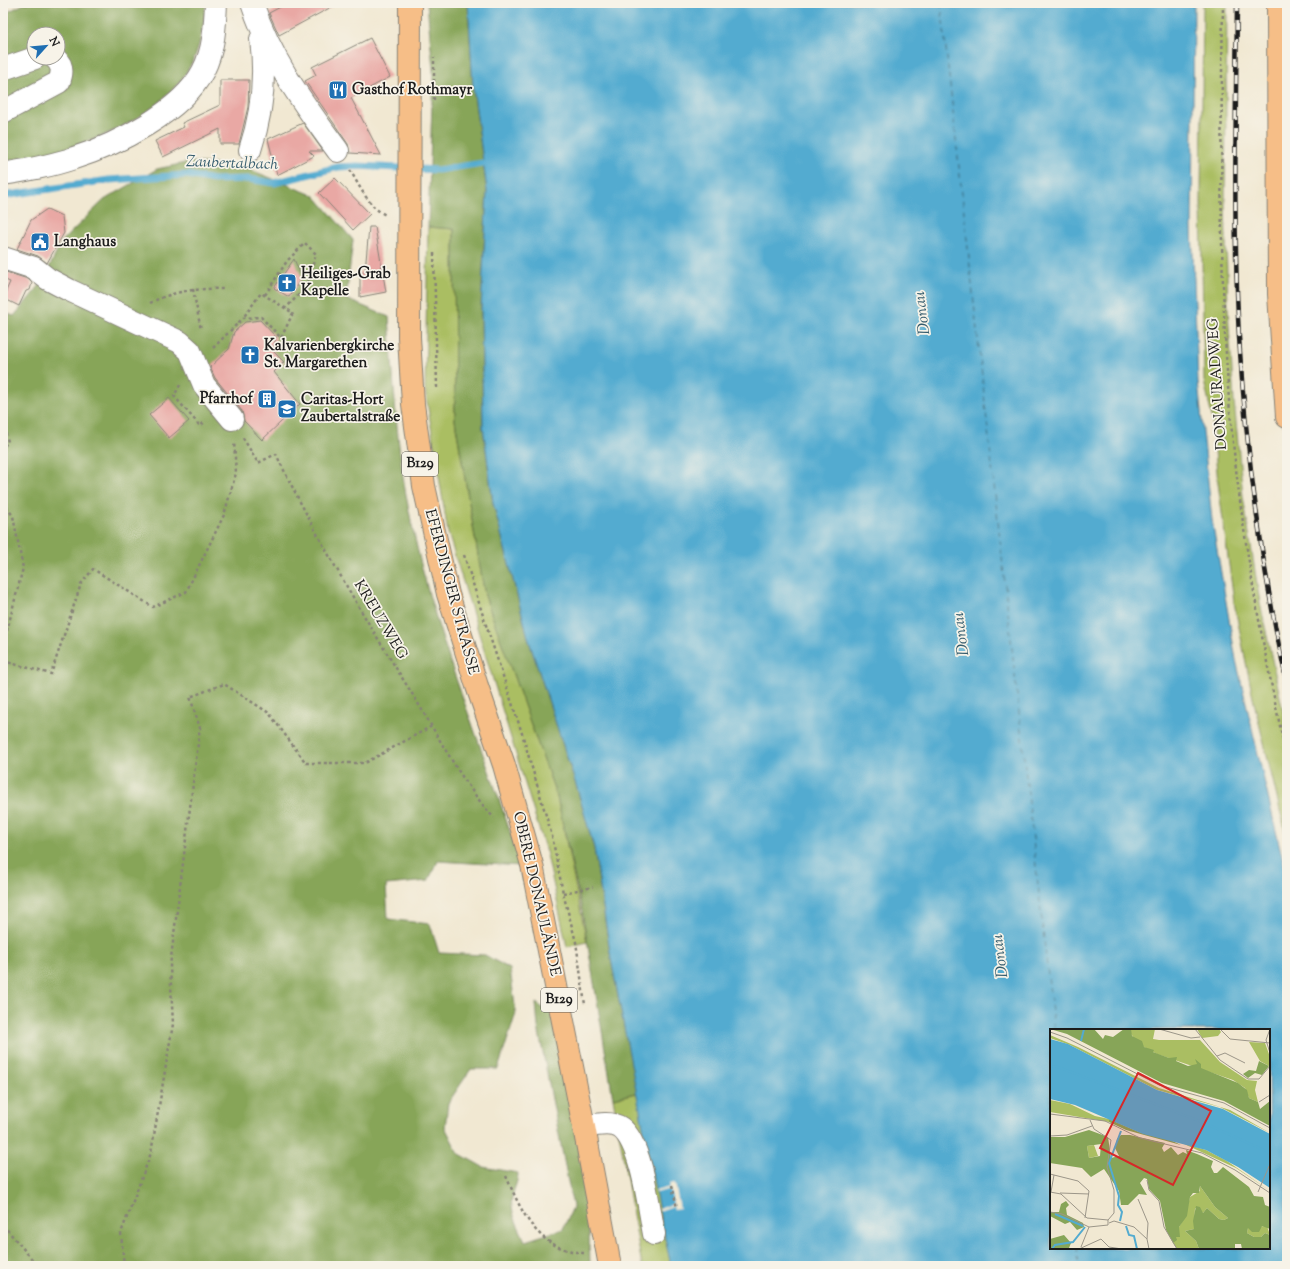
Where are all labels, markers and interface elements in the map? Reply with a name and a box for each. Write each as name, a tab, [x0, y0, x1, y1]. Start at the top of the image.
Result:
north arrow	[26, 26, 66, 66]
text: N	[44, 33, 63, 50]
restaurant icon: Gasthof Rothmayr	[327, 79, 349, 101]
place label: Gasthof Rothmayr	[352, 80, 472, 101]
water label: Zaubertalbach	[186, 151, 279, 177]
public building icon: Langhaus	[29, 231, 51, 253]
place label: Langhaus	[54, 232, 116, 253]
place label: Heiliges-Grab Kapelle	[301, 264, 391, 302]
church icon: Heiliges-Grab Kapelle	[276, 272, 298, 294]
water label: Donau	[909, 289, 937, 336]
street label: DONAURADWEG	[1203, 317, 1233, 451]
place label: Kalvarienbergkirche St. Margarethen	[264, 336, 394, 374]
church icon: Kalvarienbergkirche St. Margarethen	[239, 344, 261, 366]
building icon: Pfarrhof	[256, 388, 278, 410]
place label: Pfarrhof	[200, 389, 255, 410]
place label: Caritas-Hort Zaubertalstraße	[301, 390, 400, 428]
school or university icon: Caritas-Hort Zaubertalstraße	[276, 398, 298, 420]
road number: B129	[402, 452, 438, 476]
street label: EFERDINGER STRASSE	[419, 507, 483, 677]
street label: KREUZWEG	[348, 576, 412, 664]
water label: Donau	[948, 610, 976, 657]
street label: OBERE DONAULÄNDE	[507, 809, 566, 978]
water label: Donau	[987, 932, 1015, 979]
road number: B129	[541, 988, 577, 1012]
inset map	[1050, 1029, 1270, 1249]

